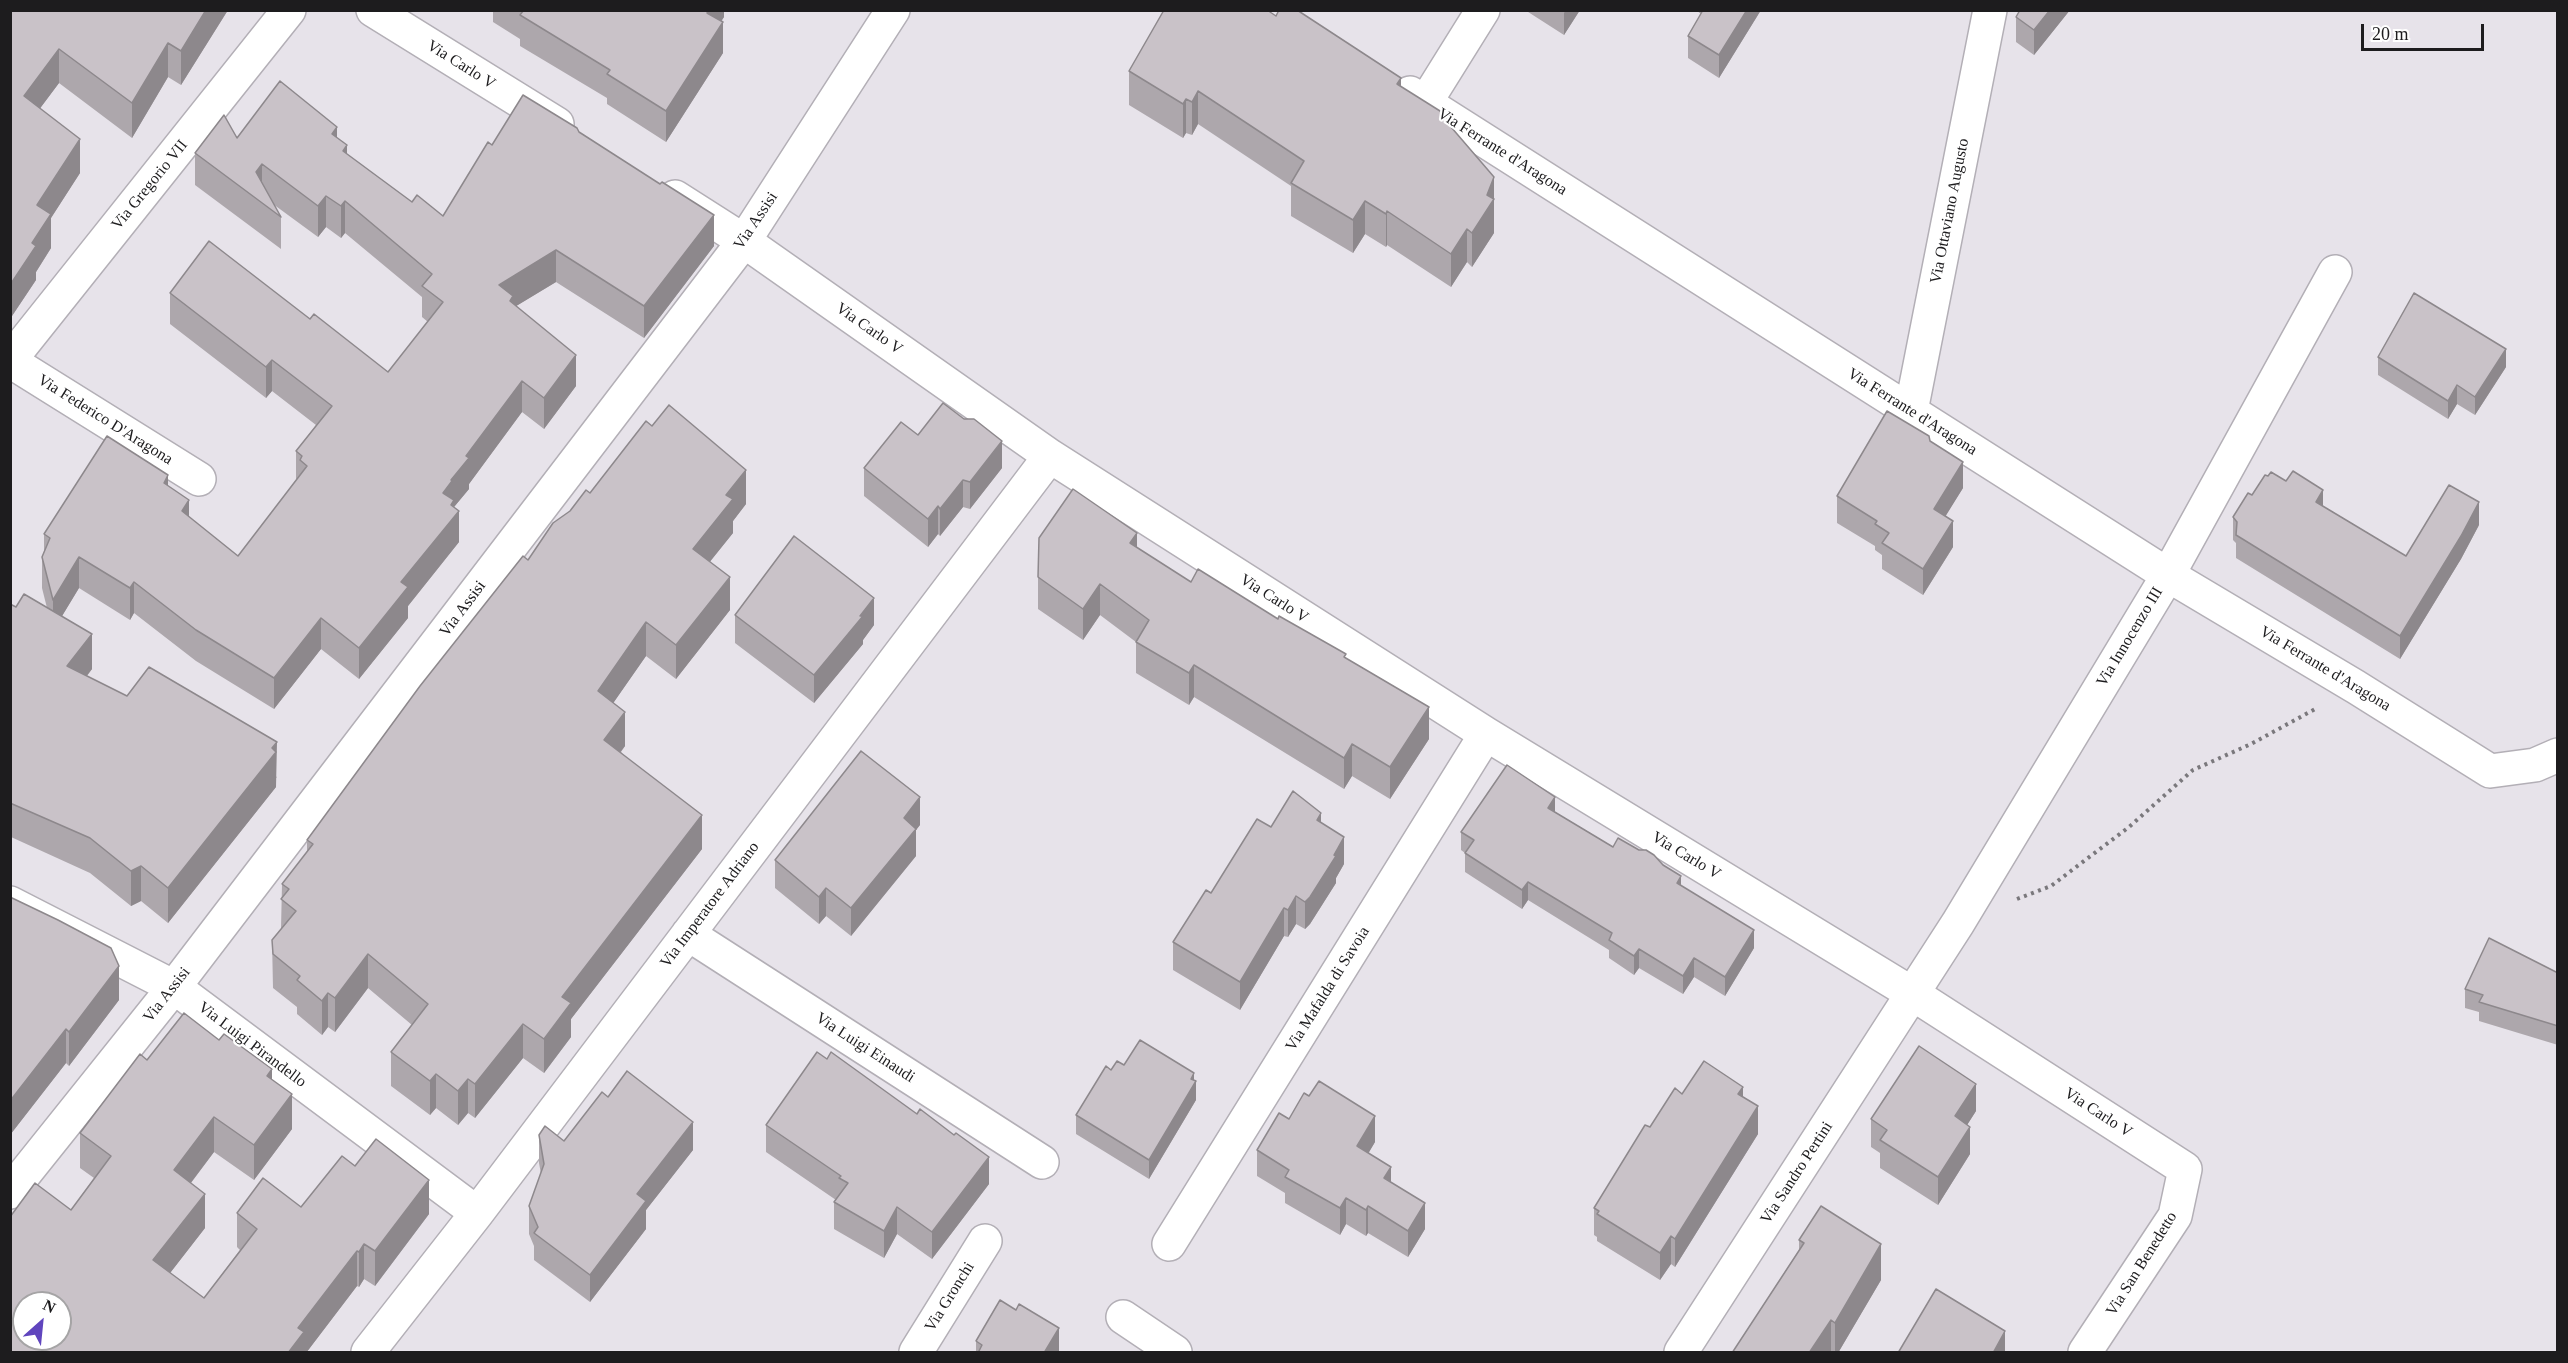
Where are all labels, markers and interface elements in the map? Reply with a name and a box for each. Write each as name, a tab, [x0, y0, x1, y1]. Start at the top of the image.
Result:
scale bar	[2364, 12, 2487, 50]
text: 20 m	[2372, 24, 2409, 44]
street label: Via Carlo V	[423, 36, 499, 94]
street label: Via Ferrante d'Aragona	[1434, 104, 1570, 200]
street label: Via Gregorio VII	[108, 136, 192, 234]
street label: Via Ottaviano Augusto	[1927, 137, 1973, 285]
street label: Via Assisi	[730, 189, 782, 253]
street label: Via Carlo V	[832, 299, 906, 359]
street label: Via Ferrante d'Aragona	[1844, 364, 1980, 460]
street label: Via Federico D'Aragona	[34, 371, 176, 469]
street label: Via Carlo V	[1236, 570, 1312, 628]
street label: Via Assisi	[436, 577, 490, 641]
street label: Via Innocenzo III	[2093, 584, 2167, 690]
street label: Via Ferrante d'Aragona	[2256, 622, 2394, 716]
street label: Via Carlo V	[1648, 828, 1724, 884]
street label: Via Imperatore Adriano	[656, 838, 764, 972]
street label: Via Mafalda di Savoia	[1282, 923, 1374, 1055]
street label: Via Assisi	[139, 963, 195, 1027]
street label: Via Luigi Pirandello	[194, 998, 310, 1092]
street label: Via Luigi Einaudi	[812, 1009, 918, 1087]
street label: Via Carlo V	[2060, 1084, 2136, 1142]
street label: Via Sandro Pertini	[1757, 1118, 1837, 1228]
street label: Via San Benedetto	[2102, 1208, 2182, 1320]
street label: Via Gronchi	[921, 1259, 979, 1335]
north arrow	[12, 1291, 72, 1351]
text: N	[40, 1296, 59, 1316]

